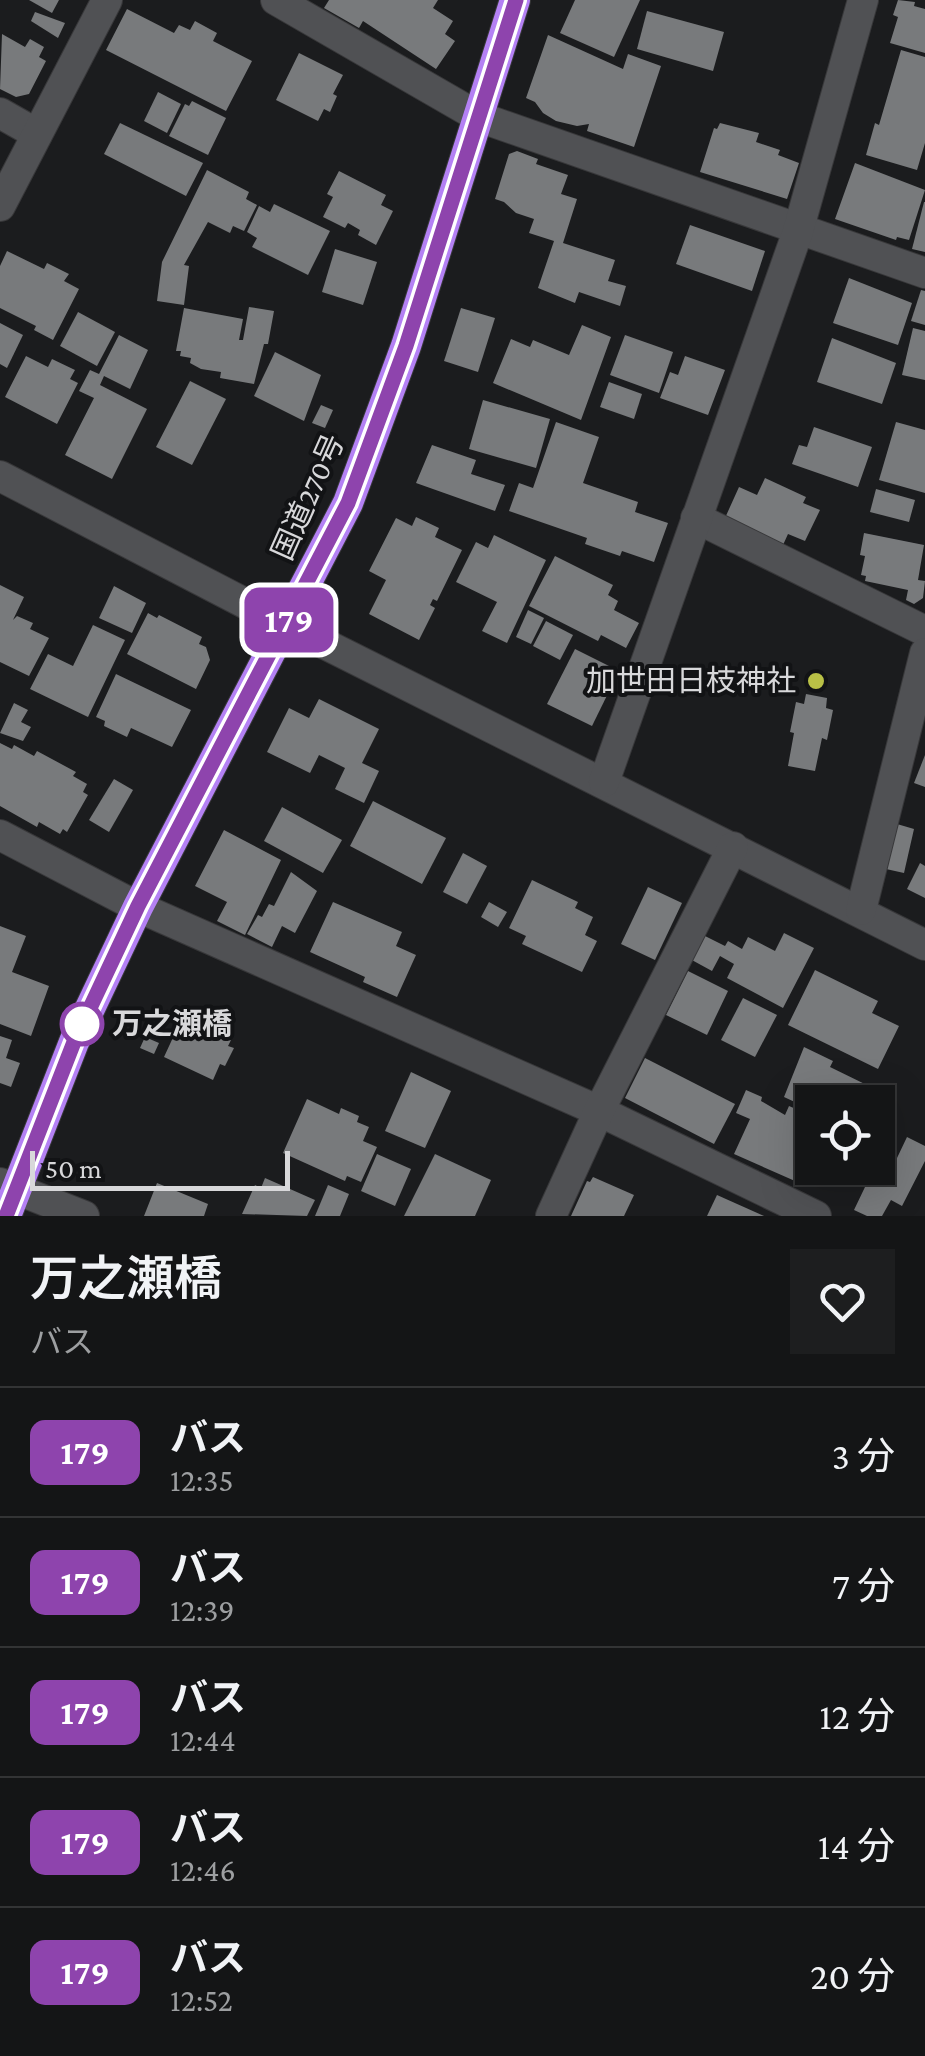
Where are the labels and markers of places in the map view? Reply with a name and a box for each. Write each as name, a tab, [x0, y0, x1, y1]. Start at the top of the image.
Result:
place label: 加世田日枝神社	[586, 664, 796, 697]
marker: 加世田日枝神社	[805, 670, 827, 692]
marker: 万之瀬橋	[61, 1003, 103, 1045]
place label: 万之瀬橋	[112, 1007, 232, 1040]

